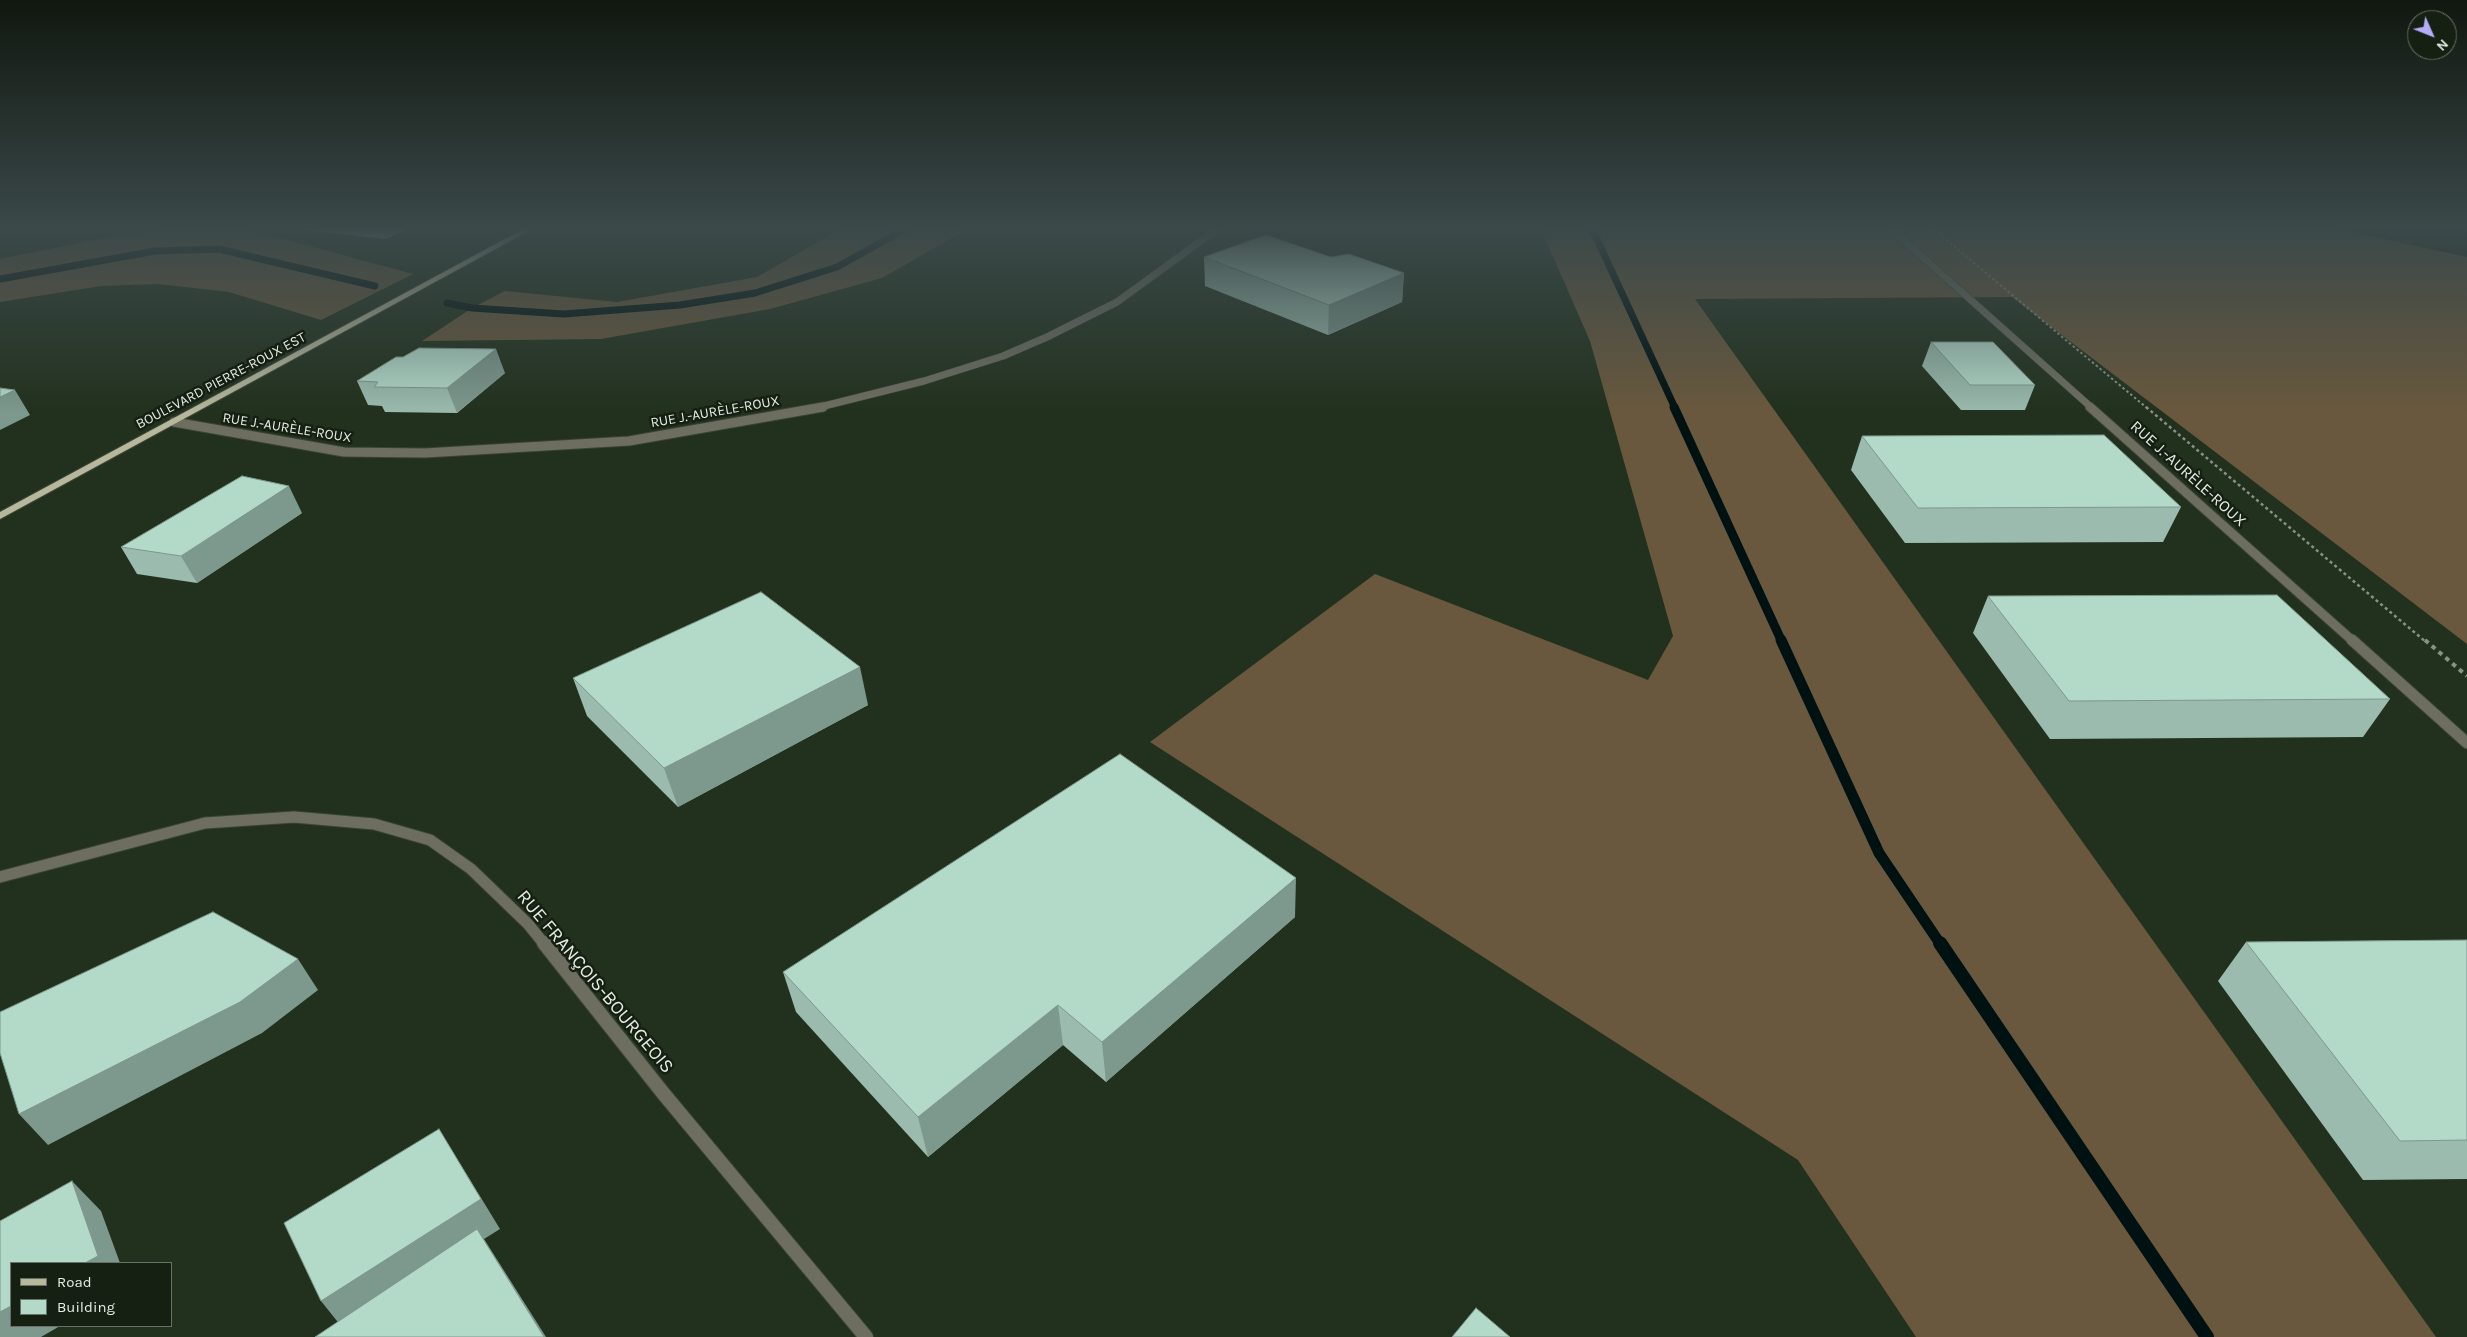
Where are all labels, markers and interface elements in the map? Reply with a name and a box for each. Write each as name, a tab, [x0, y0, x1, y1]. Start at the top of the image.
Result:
north arrow	[2407, 10, 2457, 60]
text: N	[2433, 36, 2452, 55]
street label: BOULEVARD PIERRE-ROUX EST	[133, 329, 309, 433]
street label: RUE J.-AURÈLE-ROUX	[649, 392, 781, 432]
street label: RUE J.-AURÈLE-ROUX	[221, 409, 353, 447]
street label: RUE J.-AURÈLE-ROUX	[2126, 417, 2250, 531]
street label: RUE FRANÇOIS-BOURGEOIS	[512, 886, 678, 1078]
legend	[10, 1262, 172, 1327]
text: Road	[57, 1273, 92, 1291]
text: Building	[57, 1298, 115, 1316]

